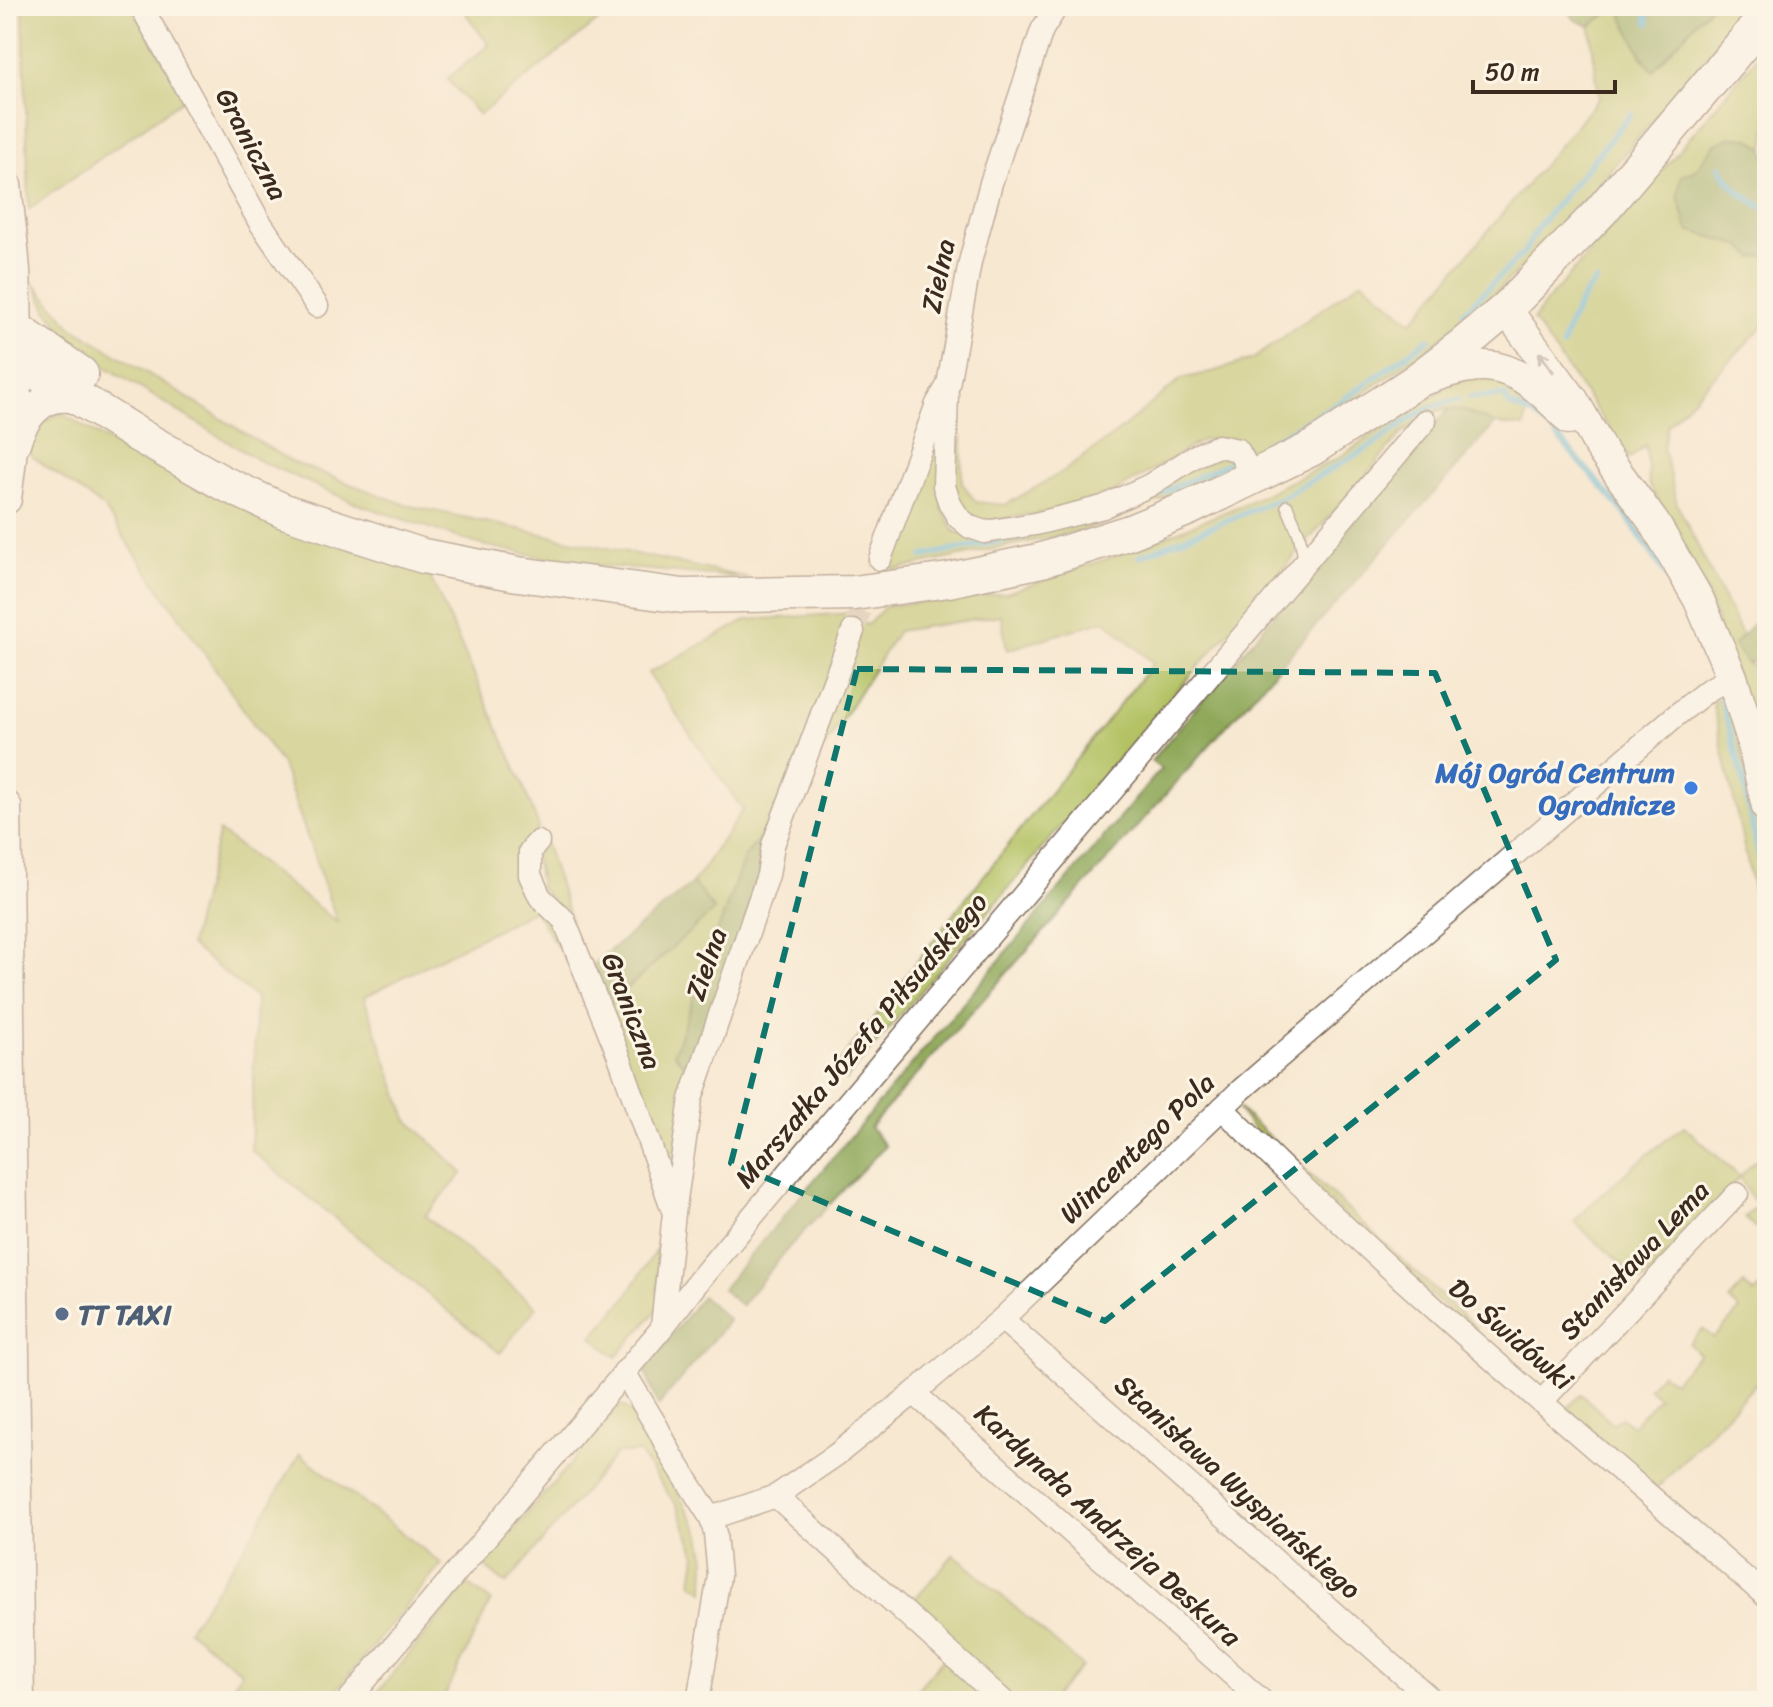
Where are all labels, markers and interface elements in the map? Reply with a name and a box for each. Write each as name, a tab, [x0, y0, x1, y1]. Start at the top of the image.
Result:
scale bar	[1473, 44, 1615, 94]
text: 50 m	[1485, 51, 1540, 93]
street label: Graniczna	[202, 79, 302, 209]
street label: Zielna	[906, 234, 970, 318]
one-way arrow	[1537, 351, 1554, 373]
place label: Mój Ogród Centrum Ogrodnicze	[1434, 748, 1675, 829]
marker: Mój Ogród Centrum Ogrodnicze	[1682, 779, 1700, 797]
street label: Marszałka Józefa Piłsudskiego	[722, 881, 1000, 1199]
street label: Zielna	[671, 921, 741, 1007]
street label: Graniczna	[587, 945, 677, 1077]
street label: Wincentego Pola	[1047, 1060, 1227, 1236]
street label: Stanisława Lema	[1546, 1168, 1722, 1352]
street label: Do Świdówki	[1437, 1265, 1586, 1404]
place label: TT TAXI	[78, 1290, 172, 1339]
marker: TT TAXI	[53, 1305, 71, 1323]
street label: Stanisława Wyspiańskiego	[1103, 1362, 1373, 1612]
street label: Kardynała Andrzeja Deskura	[963, 1391, 1254, 1660]

